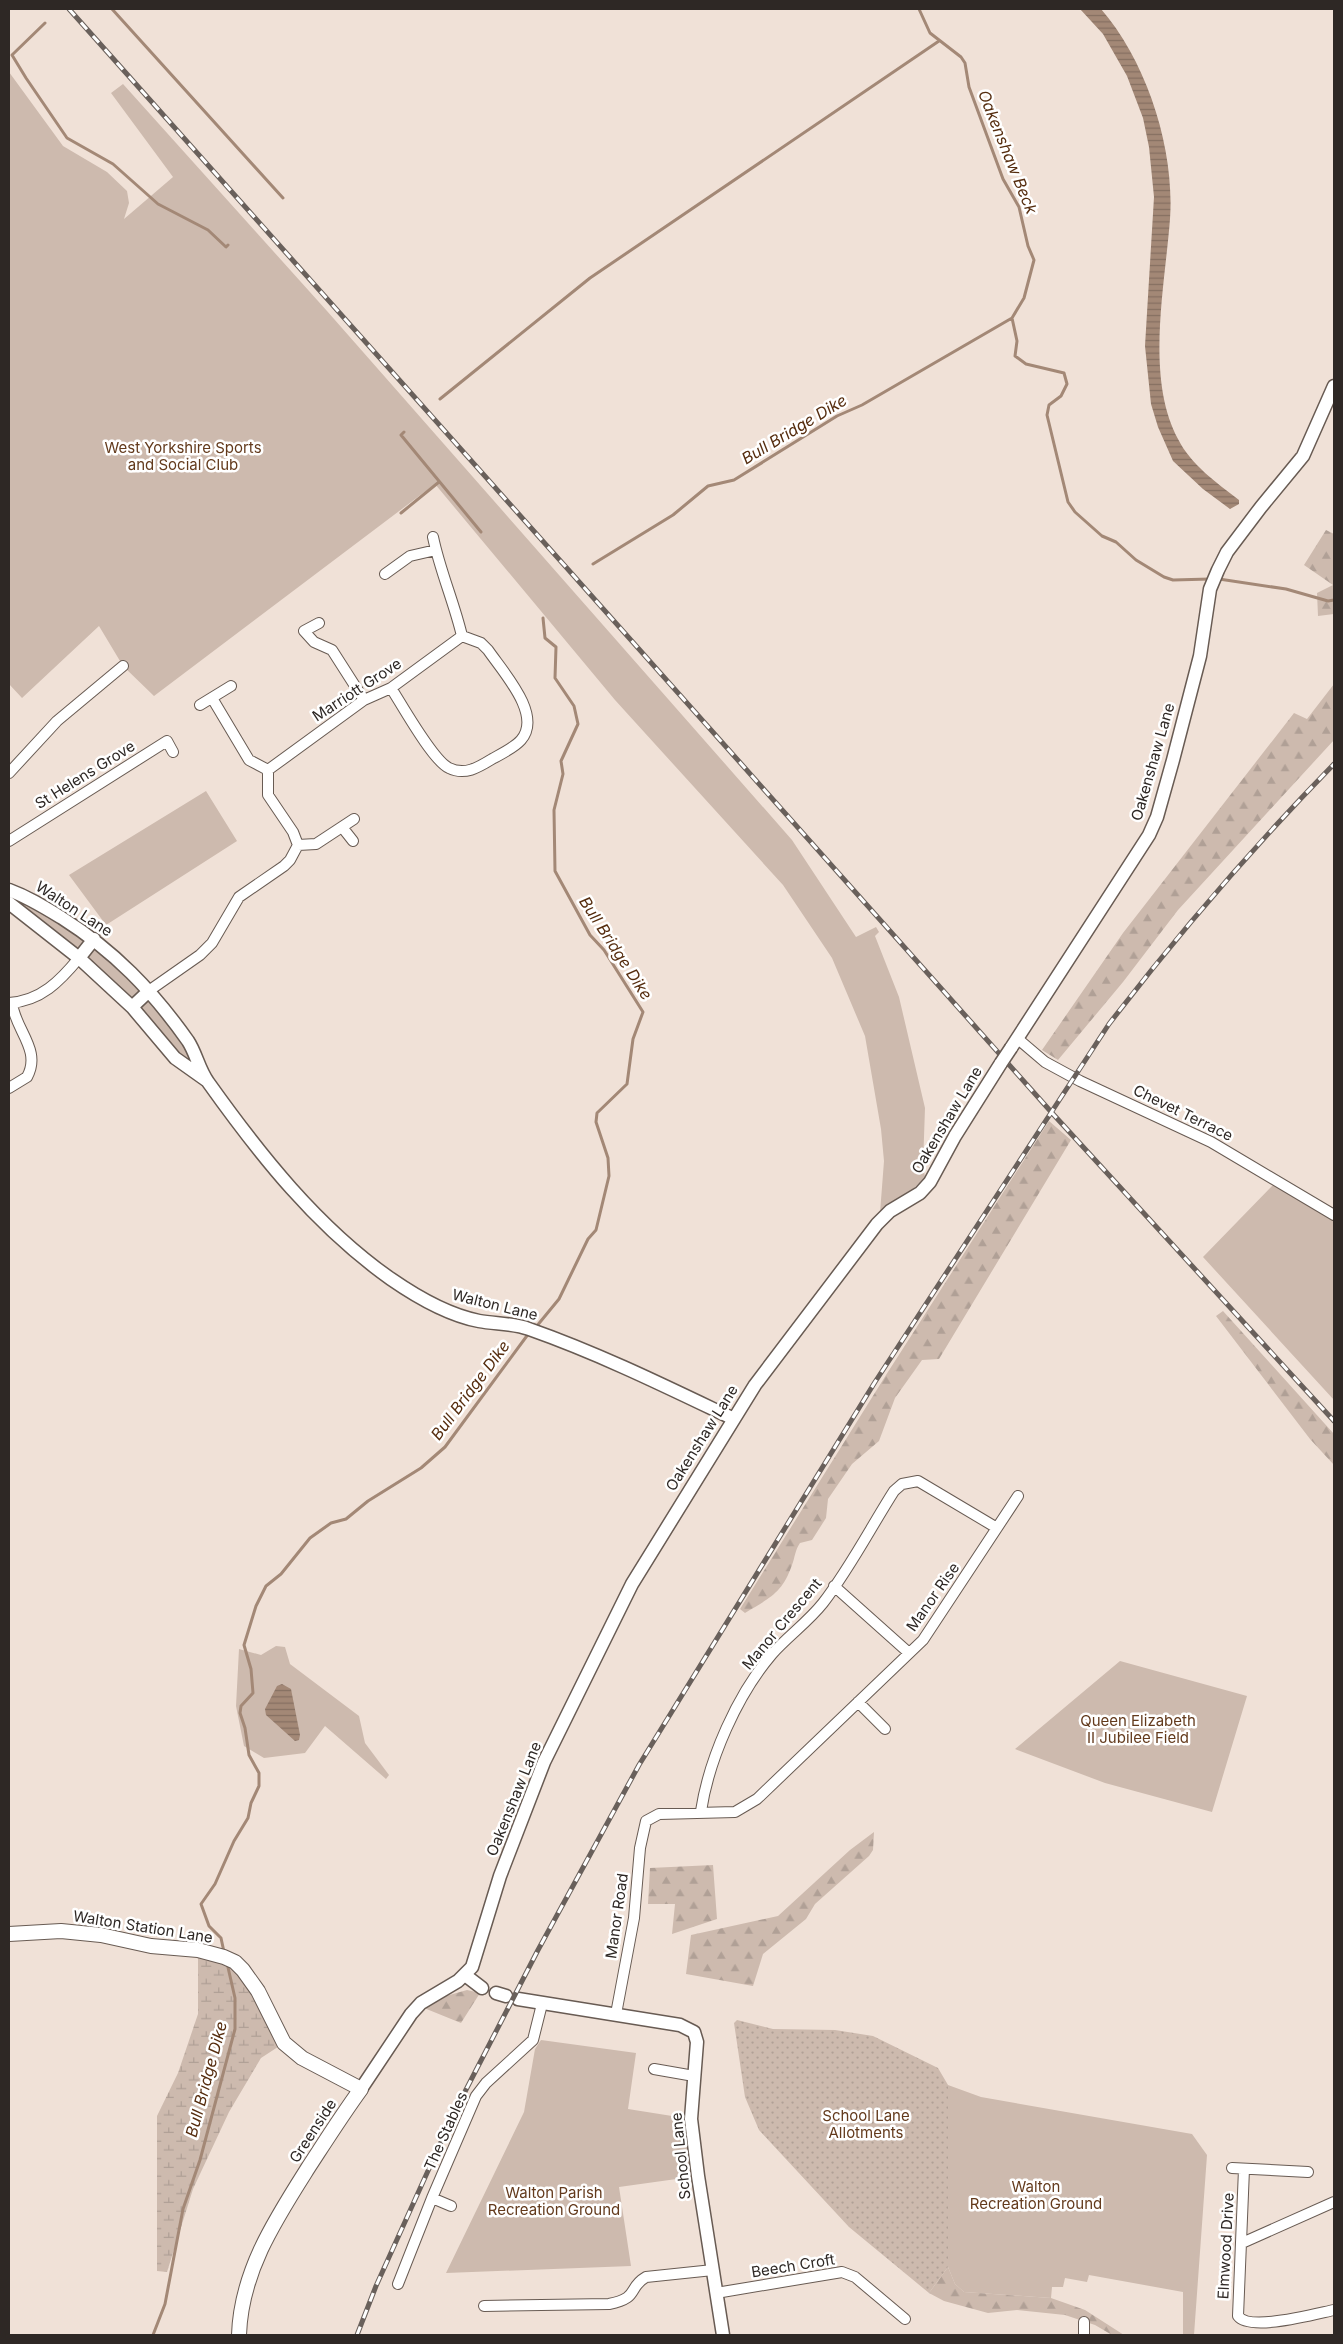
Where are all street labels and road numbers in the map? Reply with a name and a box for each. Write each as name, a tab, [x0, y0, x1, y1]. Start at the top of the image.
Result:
street label: Marriott Grove	[309, 654, 405, 725]
street label: Oakenshaw Lane	[1127, 701, 1178, 823]
street label: St Helens Grove	[31, 736, 138, 813]
street label: Walton Lane	[32, 877, 116, 940]
street label: Oakenshaw Lane	[907, 1063, 986, 1177]
street label: Chevet Terrace	[1130, 1080, 1236, 1145]
street label: Walton Lane	[450, 1285, 540, 1324]
street label: Oakenshaw Lane	[661, 1381, 742, 1494]
street label: Manor Rise	[902, 1559, 963, 1635]
street label: Manor Crescent	[738, 1574, 826, 1673]
street label: Oakenshaw Lane	[482, 1739, 545, 1859]
street label: Manor Road	[601, 1872, 632, 1960]
street label: Walton Station Lane	[72, 1906, 214, 1947]
street label: The Stables	[420, 2088, 471, 2173]
street label: Greenside	[285, 2095, 340, 2166]
street label: School Lane	[666, 2112, 695, 2201]
street label: Elmwood Drive	[1213, 2192, 1238, 2300]
street label: Beech Croft	[750, 2250, 836, 2281]

